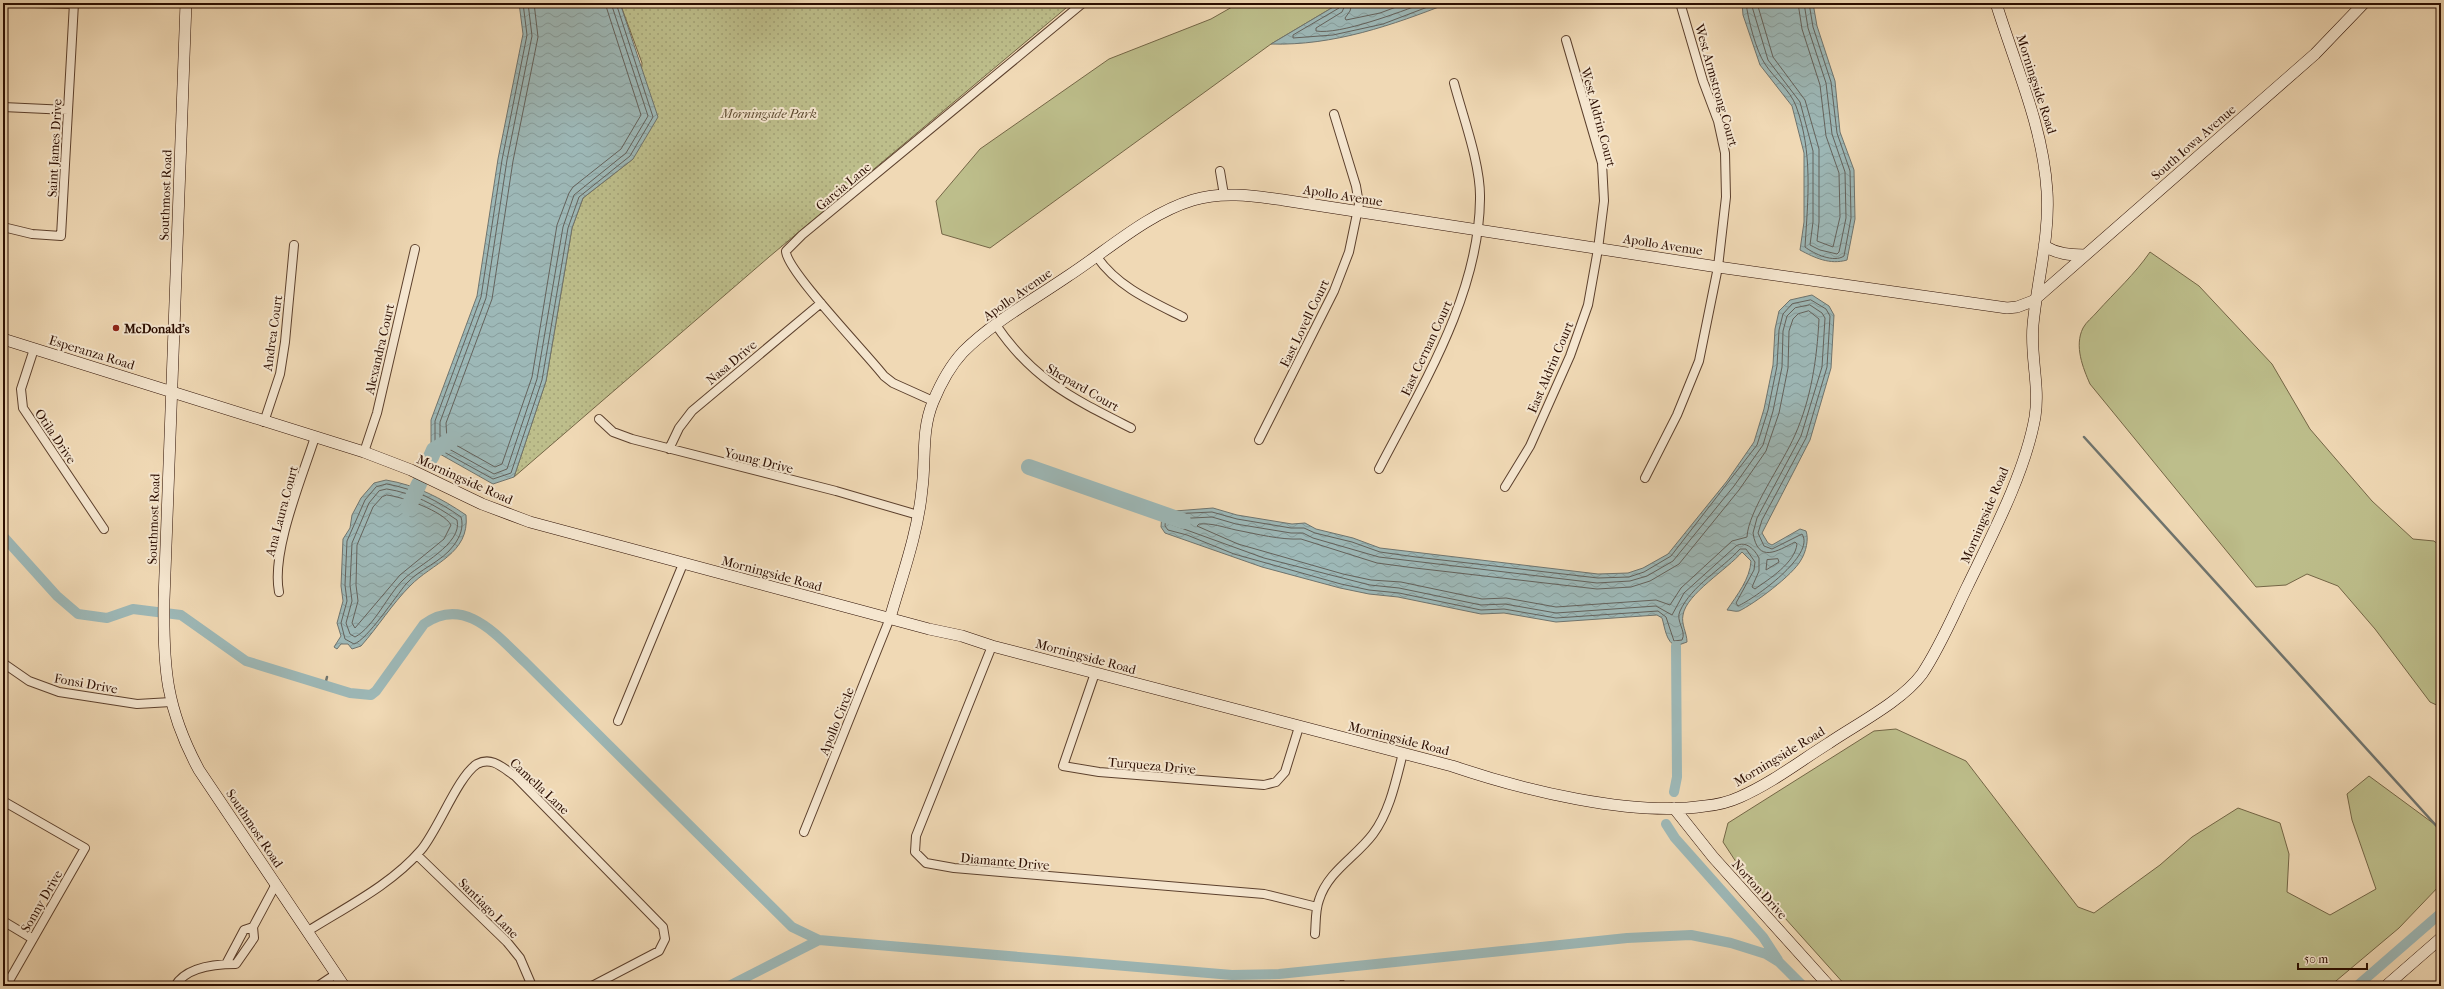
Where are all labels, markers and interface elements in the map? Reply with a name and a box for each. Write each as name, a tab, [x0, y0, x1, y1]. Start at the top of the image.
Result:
street label: West Armstrong Court	[1692, 21, 1741, 149]
street label: Morningside Road	[2013, 33, 2060, 137]
street label: West Aldrin Court	[1578, 65, 1619, 169]
street label: Saint James Drive	[44, 98, 65, 198]
street label: South Iowa Avenue	[2148, 101, 2239, 183]
park label: Morningside Park	[720, 106, 817, 121]
street label: Southmost Road	[156, 148, 175, 241]
street label: Garcia Lane	[813, 159, 874, 214]
street label: Apollo Avenue	[1301, 182, 1384, 209]
street label: Apollo Avenue	[1621, 231, 1704, 258]
street label: Apollo Avenue	[979, 265, 1055, 324]
street label: East Lovell Court	[1277, 277, 1332, 370]
street label: Andrea Court	[260, 294, 285, 373]
street label: East Cernan Court	[1398, 298, 1455, 398]
street label: Alexandra Court	[362, 302, 397, 397]
street label: East Aldrin Court	[1524, 319, 1577, 415]
place label: McDonald's	[123, 321, 190, 336]
marker: McDonald's	[111, 323, 121, 333]
street label: Esperanza Road	[47, 332, 137, 373]
street label: Nasa Drive	[703, 337, 760, 388]
street label: Shepard Court	[1044, 361, 1122, 414]
street label: Otila Drive	[32, 406, 80, 467]
street label: Young Drive	[722, 444, 795, 476]
street label: Morningside Road	[414, 452, 516, 508]
street label: Ana Laura Court	[262, 464, 301, 559]
street label: Morningside Road	[1957, 464, 2012, 566]
street label: Southmost Road	[144, 472, 163, 565]
street label: Morningside Road	[720, 553, 825, 594]
street label: Morningside Road	[1034, 636, 1139, 677]
street label: Fonsi Drive	[53, 671, 119, 697]
street label: Apollo Circle	[816, 684, 857, 758]
street label: Morningside Road	[1347, 719, 1452, 758]
street label: Morningside Road	[1731, 723, 1828, 789]
street label: Turqueza Drive	[1107, 754, 1197, 777]
street label: Camella Lane	[507, 755, 573, 818]
street label: Southmost Road	[223, 786, 287, 871]
street label: Diamante Drive	[960, 850, 1051, 873]
street label: Norton Drive	[1729, 856, 1791, 923]
street label: Sonny Drive	[18, 867, 66, 935]
street label: Santiago Lane	[455, 875, 522, 942]
scale bar	[2298, 945, 2367, 971]
text: 50 m	[2304, 952, 2328, 966]

